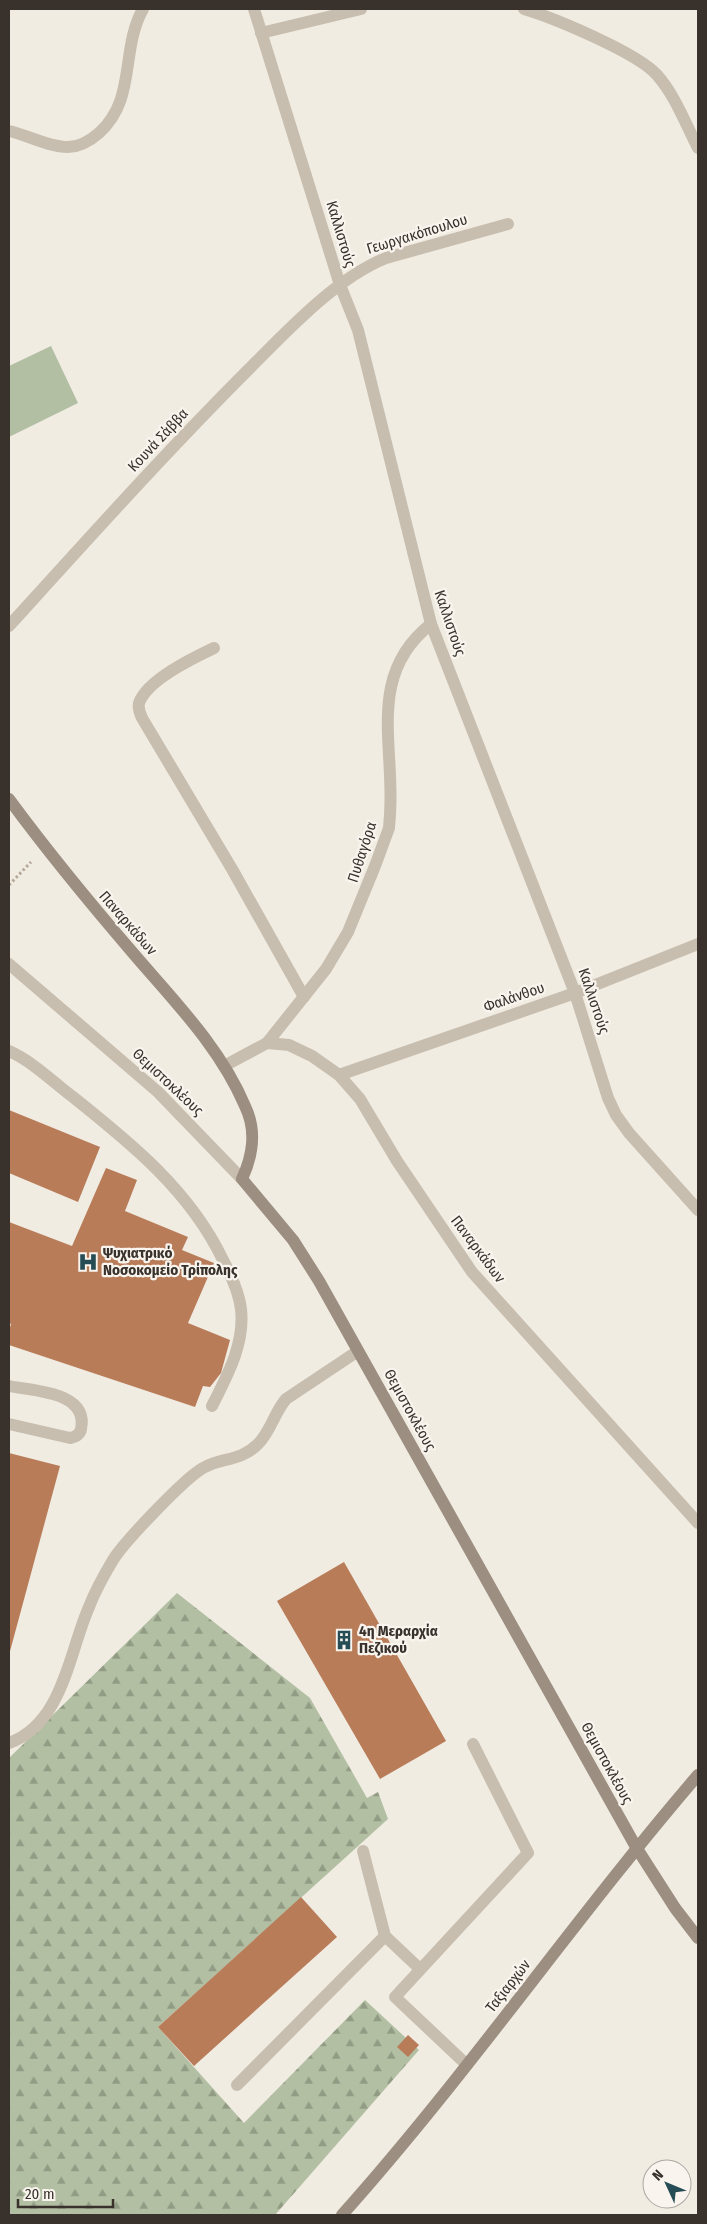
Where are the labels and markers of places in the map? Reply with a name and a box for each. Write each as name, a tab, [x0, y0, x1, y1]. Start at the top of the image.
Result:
place label: Ψυχιατρικό Νοσοκομείο Τρίπολης	[103, 1244, 238, 1279]
hospital icon: Ψυχιατρικό Νοσοκομείο Τρίπολης	[77, 1251, 99, 1273]
place label: 4η Μεραρχία Πεζικού	[359, 1622, 438, 1657]
building icon: 4η Μεραρχία Πεζικού	[333, 1629, 355, 1651]

